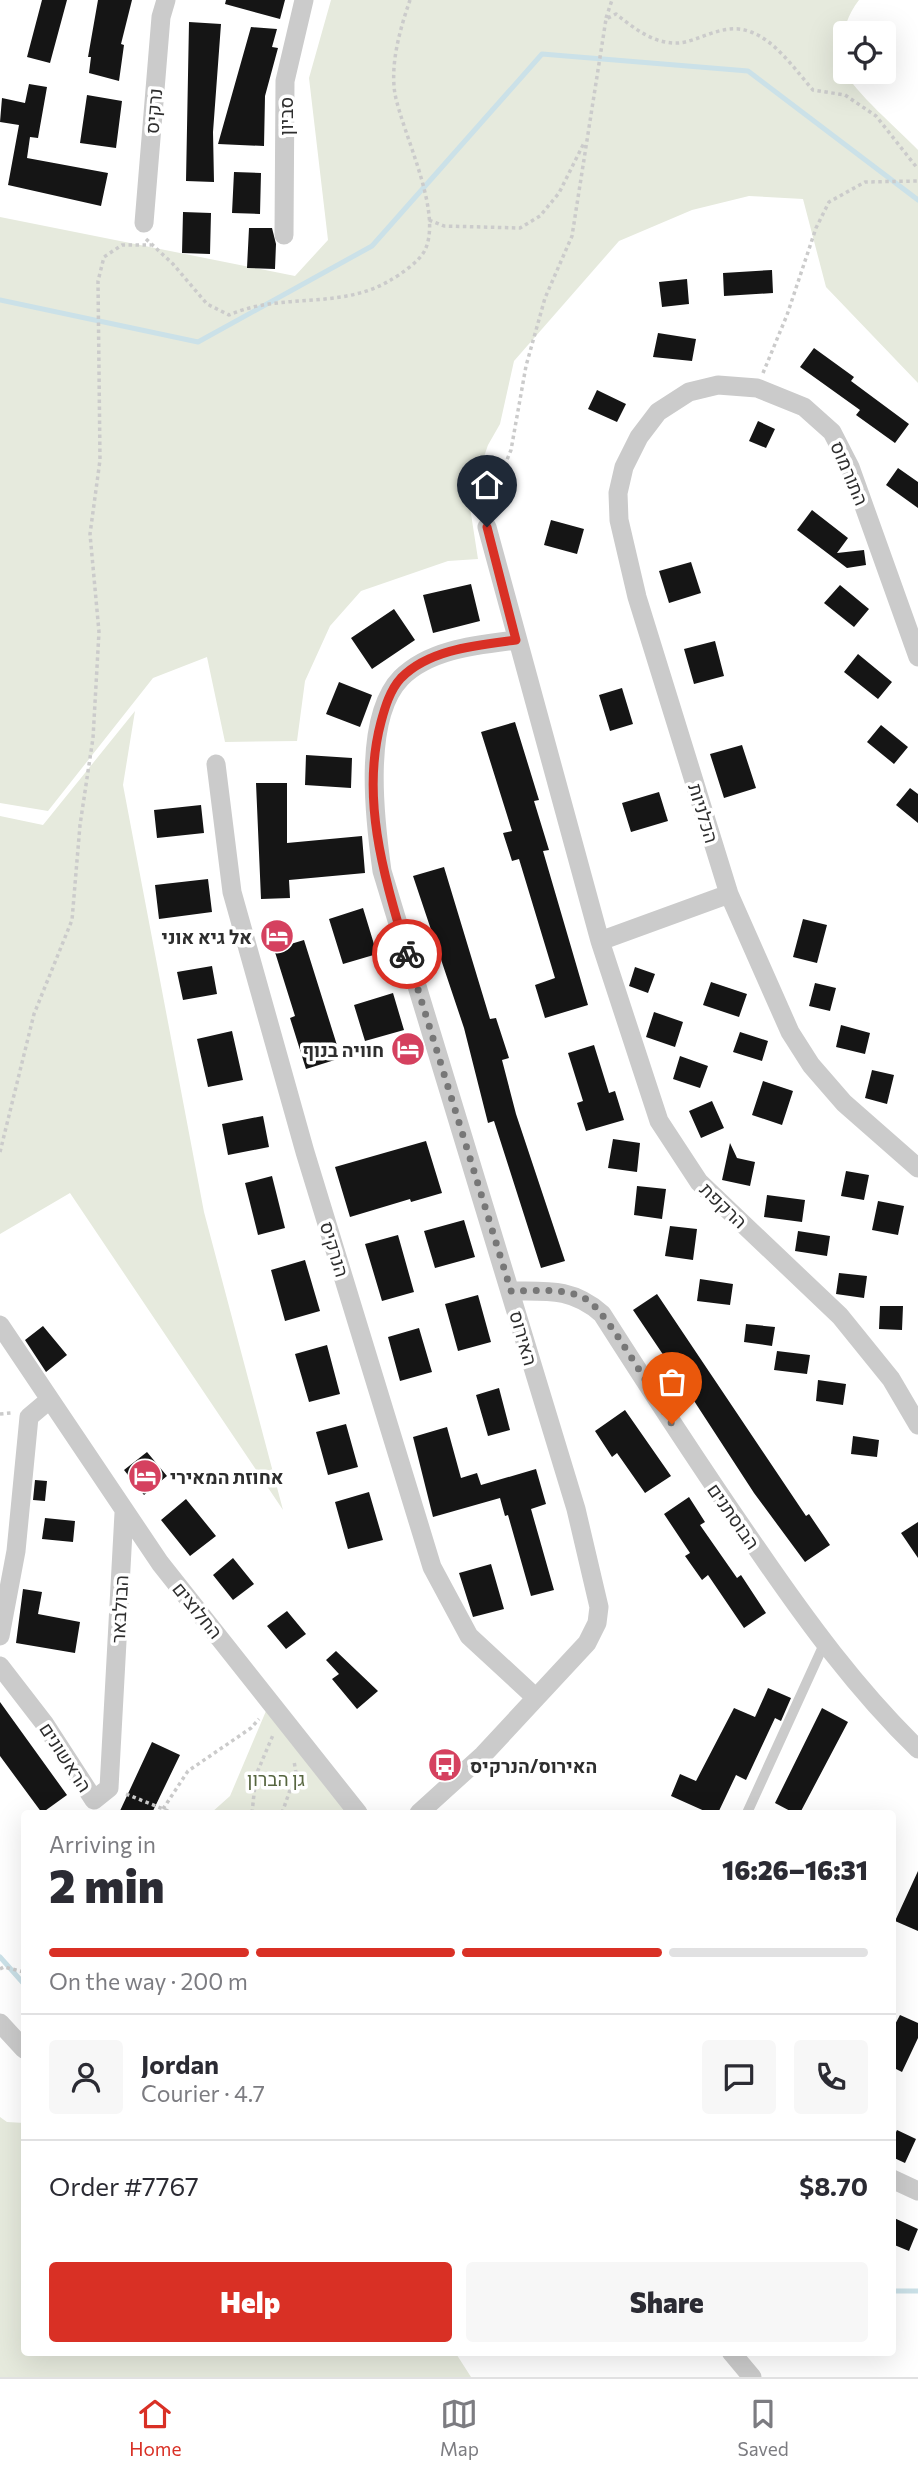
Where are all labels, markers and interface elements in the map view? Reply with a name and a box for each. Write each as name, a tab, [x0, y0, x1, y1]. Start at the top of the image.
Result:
map controls	[833, 21, 896, 84]
button: locate	[833, 21, 896, 84]
street label: נרקיס	[140, 87, 166, 135]
street label: סביון	[274, 97, 297, 135]
street label: התורמוס	[826, 437, 874, 509]
pin	[457, 455, 517, 527]
icon: home	[468, 466, 506, 504]
street label: הכלניות	[684, 780, 724, 846]
hotel icon: אל גיא אוני	[258, 917, 296, 955]
courier	[372, 919, 442, 989]
place label: אל גיא אוני	[162, 925, 252, 948]
icon: bike	[388, 935, 426, 973]
hotel icon: חוויה בנוף	[389, 1030, 427, 1068]
place label: חוויה בנוף	[302, 1038, 384, 1061]
street label: הרקפת	[696, 1177, 752, 1233]
street label: הנרקיס	[316, 1218, 354, 1280]
street label: האירוס	[505, 1308, 543, 1368]
pin	[642, 1352, 702, 1424]
icon: bag	[653, 1363, 691, 1401]
hotel icon: אחוזת המאירי	[126, 1457, 164, 1495]
place label: אחוזת המאירי	[170, 1465, 283, 1488]
street label: הבוסתנים	[703, 1479, 765, 1553]
street label: הבולבאר	[106, 1574, 132, 1644]
street label: החלוצים	[168, 1577, 228, 1643]
street label: הראשונים	[35, 1718, 97, 1796]
bus stop icon: האירוס/הנרקיס	[426, 1746, 464, 1784]
place label: האירוס/הנרקיס	[470, 1754, 597, 1777]
park label: גן הברון	[247, 1767, 305, 1790]
text: Arriving in	[49, 1830, 156, 1858]
text: 16:26–16:31	[722, 1854, 868, 1885]
text: 2 min	[49, 1856, 165, 1912]
text: On the way · 200 m	[49, 1967, 248, 1995]
button: person	[49, 2040, 123, 2114]
button: chat	[702, 2040, 776, 2114]
button: phone	[794, 2040, 868, 2114]
text: Jordan	[141, 2048, 219, 2079]
text: Courier · 4.7	[141, 2079, 265, 2107]
text: Order #7767	[49, 2170, 199, 2201]
text: $8.70	[799, 2170, 868, 2201]
button: Help	[49, 2262, 452, 2342]
button: Share	[466, 2262, 868, 2342]
tab: Home	[129, 2395, 181, 2460]
tab: Map	[440, 2395, 479, 2460]
tab: Saved	[737, 2395, 789, 2460]

